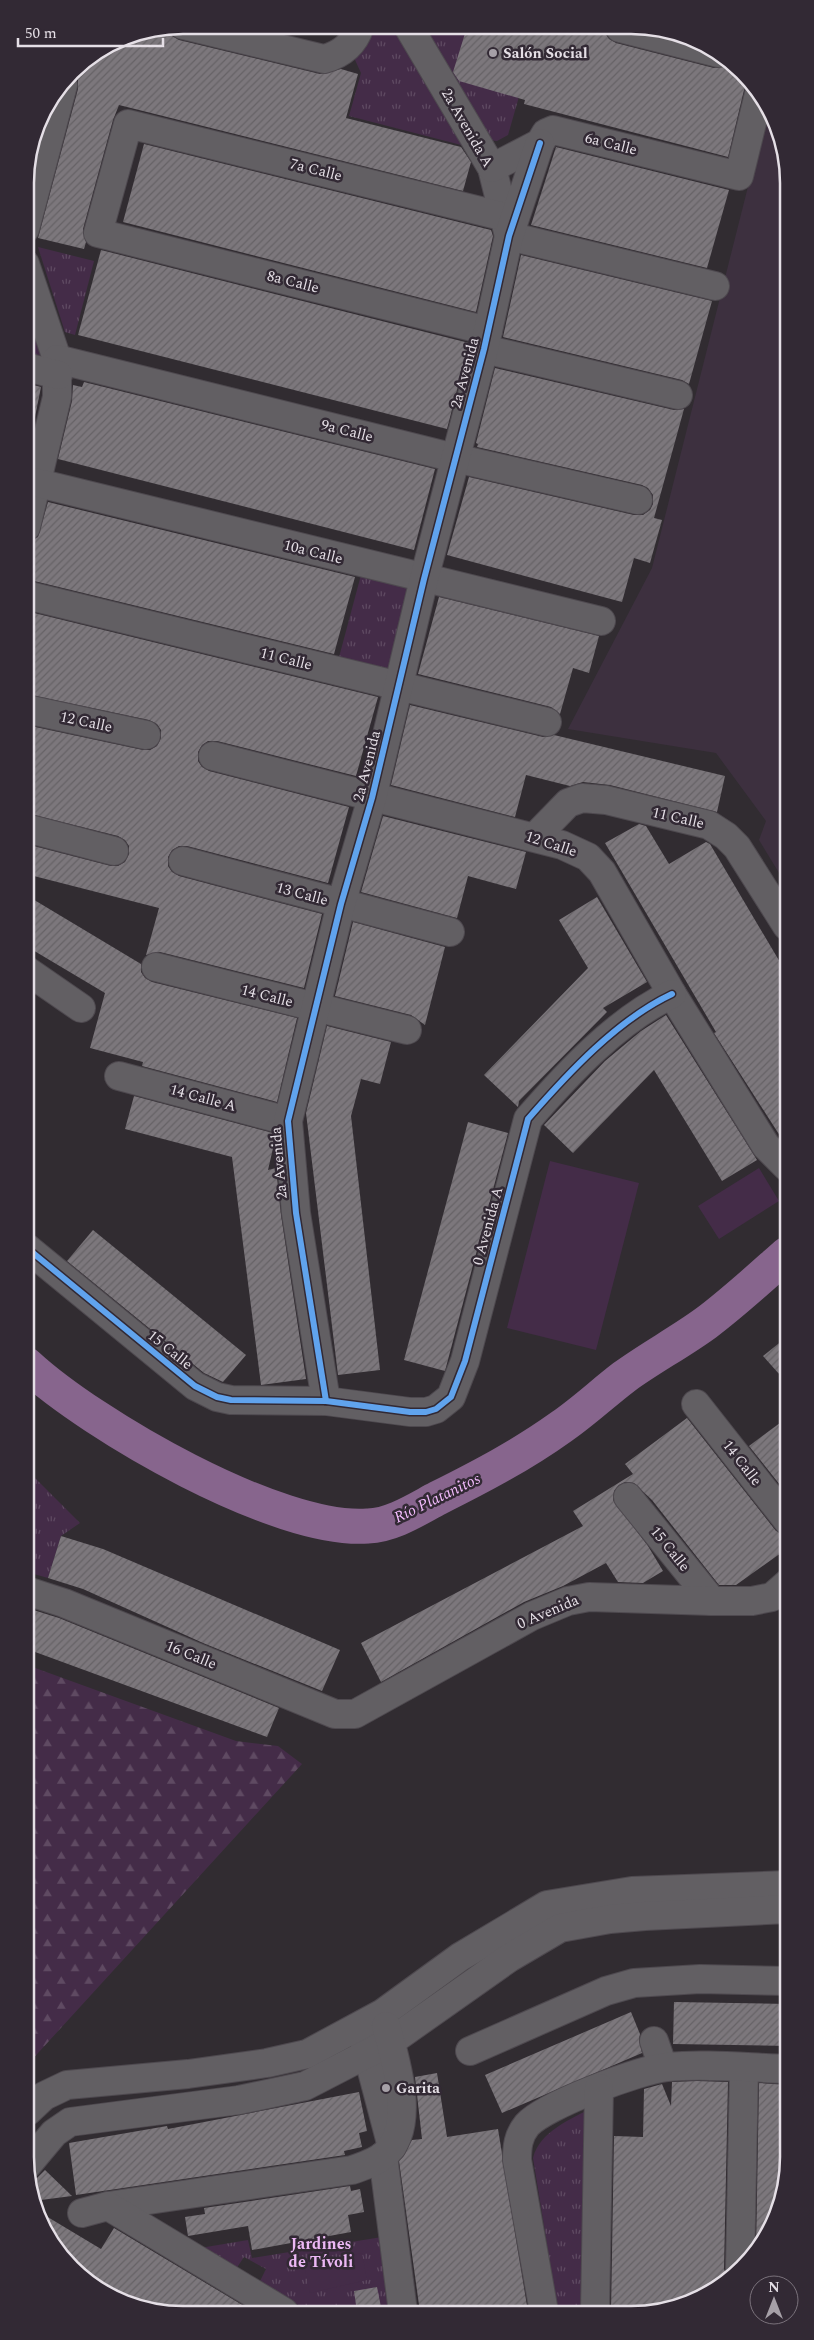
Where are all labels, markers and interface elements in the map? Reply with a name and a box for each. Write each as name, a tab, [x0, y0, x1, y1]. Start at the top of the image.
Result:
scale bar	[18, 15, 162, 47]
text: 50 m	[25, 22, 57, 45]
place label: Salón Social	[503, 42, 588, 65]
marker: Salón Social	[487, 47, 499, 59]
street label: 2a Avenida A	[435, 84, 499, 172]
street label: 6a Calle	[583, 126, 639, 162]
street label: 7a Calle	[288, 152, 344, 188]
street label: 8a Calle	[265, 264, 321, 300]
street label: 2a Avenida	[444, 334, 486, 411]
street label: 9a Calle	[319, 413, 375, 449]
street label: 10a Calle	[281, 534, 345, 570]
street label: 11 Calle	[258, 641, 314, 677]
street label: 12 Calle	[58, 705, 114, 739]
street label: 2a Avenida	[347, 727, 387, 804]
street label: 11 Calle	[650, 801, 706, 835]
street label: 12 Calle	[522, 825, 580, 863]
street label: 13 Calle	[273, 876, 331, 912]
street label: 14 Calle	[239, 978, 295, 1014]
street label: 14 Calle A	[167, 1078, 239, 1118]
street label: 2a Avenida	[264, 1125, 294, 1200]
street label: 0 Avenida A	[466, 1184, 510, 1268]
street label: 15 Calle	[142, 1324, 198, 1376]
street label: 14 Calle	[717, 1435, 767, 1491]
water label: Río Platanitos	[390, 1467, 485, 1529]
street label: 15 Calle	[644, 1521, 696, 1577]
street label: 0 Avenida	[513, 1588, 583, 1635]
street label: 16 Calle	[162, 1634, 220, 1676]
place label: Garita	[396, 2077, 440, 2100]
marker: Garita	[380, 2082, 392, 2094]
district label: Jardines de Tívoli	[289, 2232, 353, 2274]
north arrow	[749, 2275, 799, 2325]
text: N	[768, 2277, 780, 2298]

